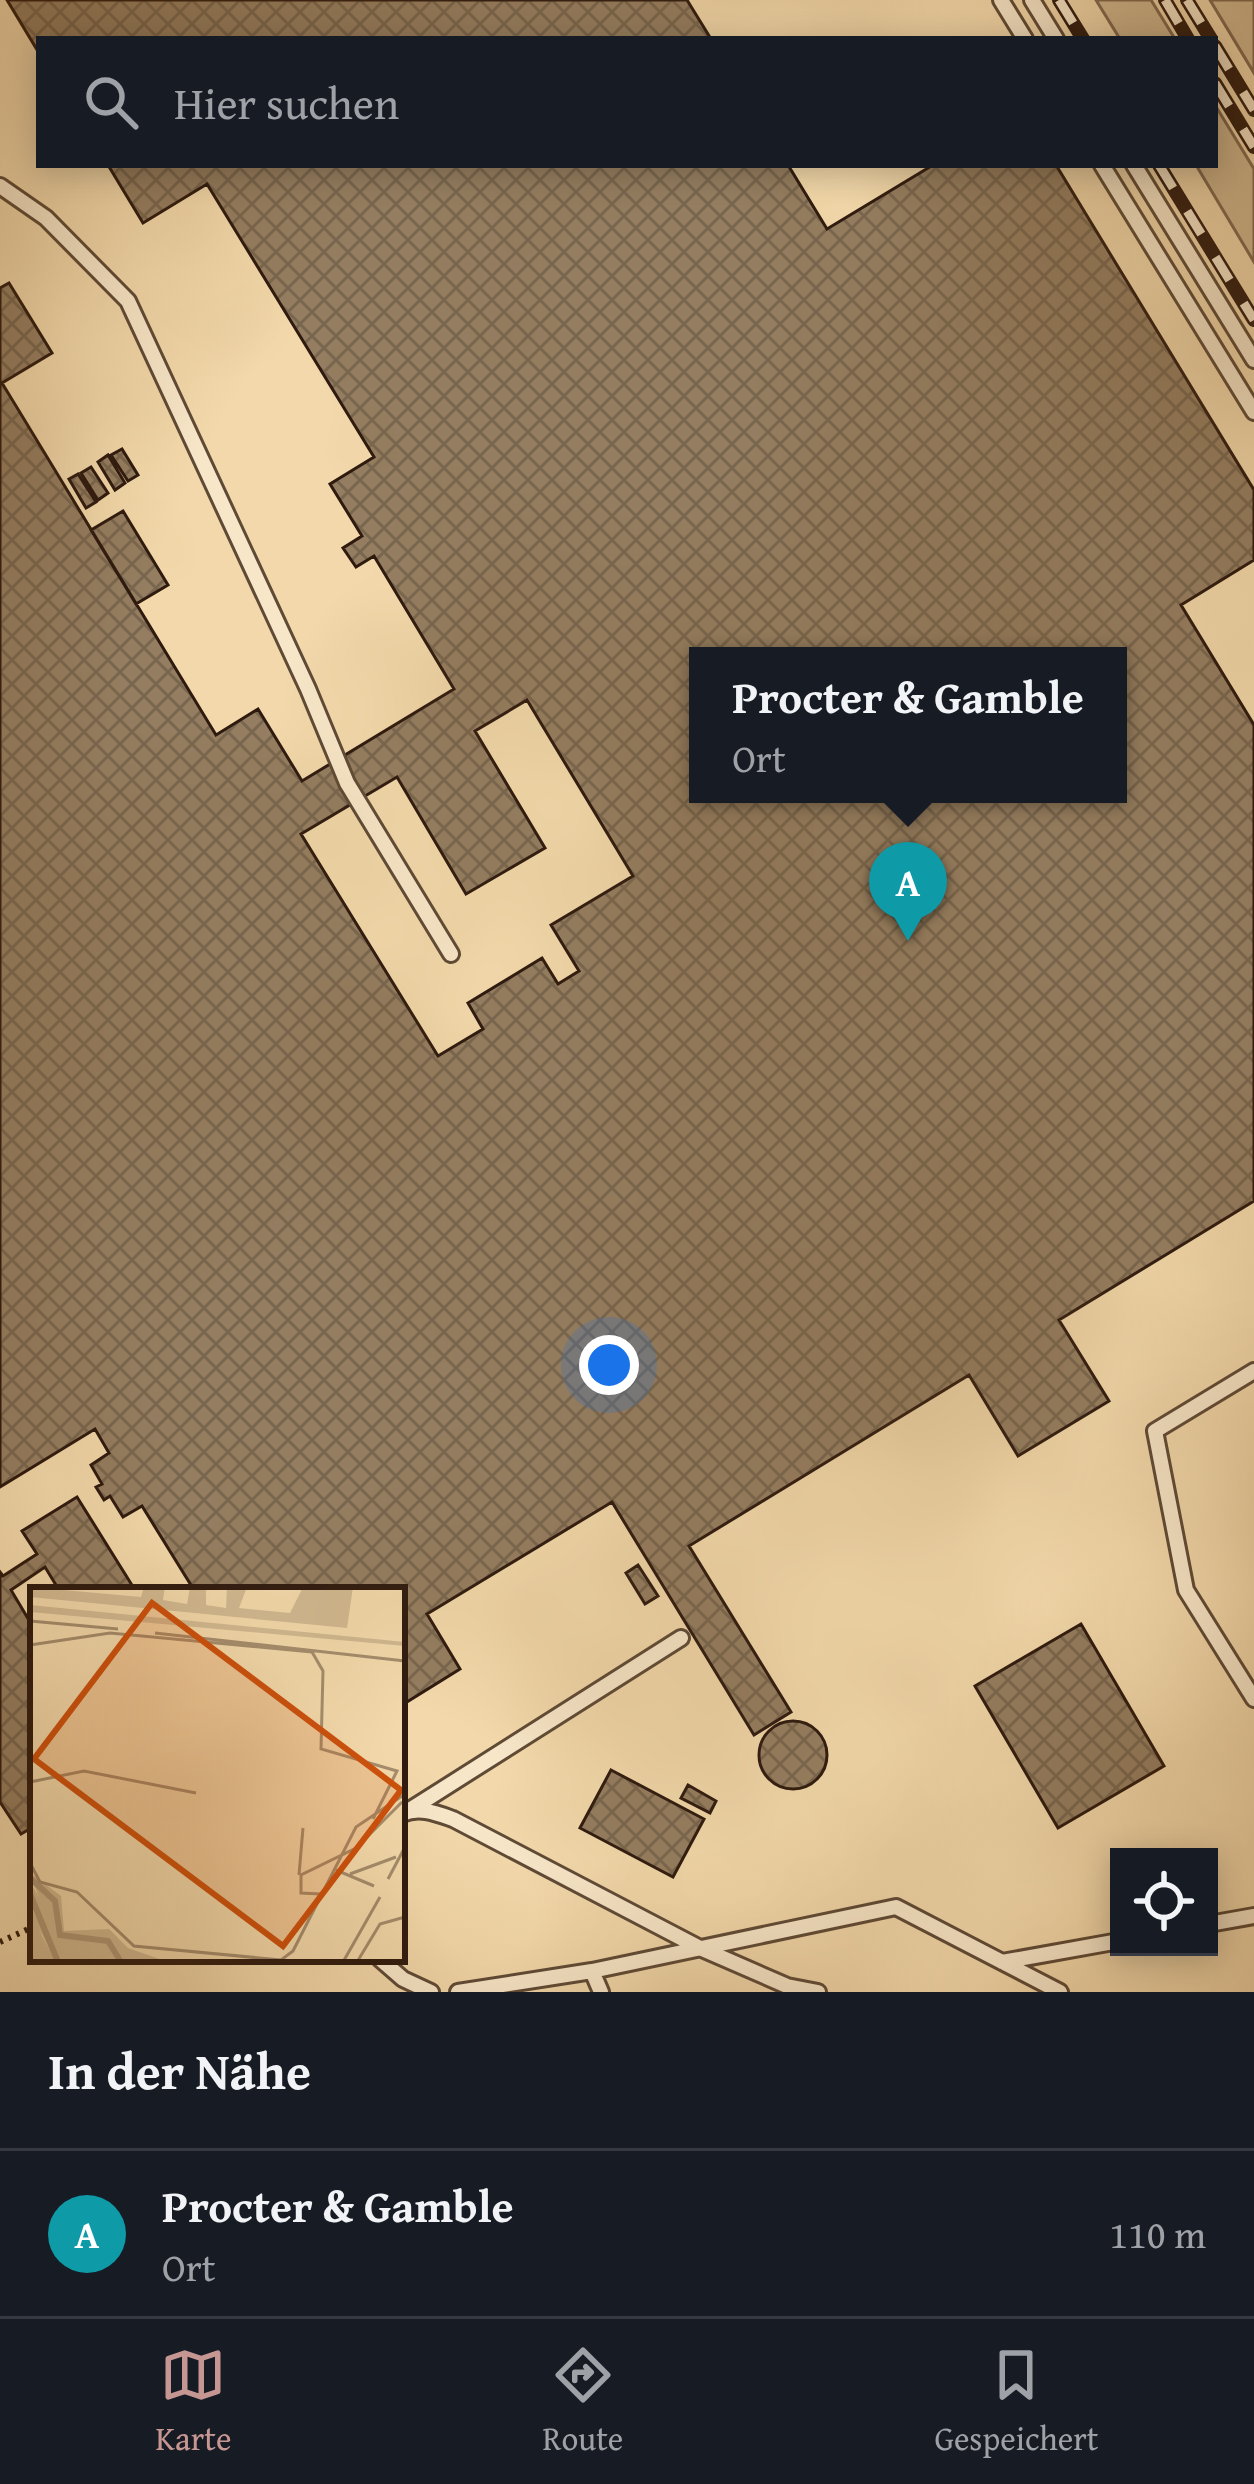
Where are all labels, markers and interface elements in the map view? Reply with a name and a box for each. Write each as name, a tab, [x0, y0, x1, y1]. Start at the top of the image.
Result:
search box	[36, 36, 1218, 168]
icon: search	[78, 69, 144, 135]
text: Hier suchen	[174, 70, 399, 135]
popup	[689, 647, 1127, 803]
text: Procter & Gamble	[732, 664, 1084, 729]
text: Ort	[732, 729, 786, 786]
pin: A	[869, 842, 947, 941]
your location	[579, 1335, 639, 1395]
inset map	[30, 1587, 405, 1962]
map controls	[1110, 1848, 1218, 1956]
button: locate	[1110, 1848, 1218, 1956]
text: In der Nähe	[48, 2033, 311, 2108]
text: Procter & Gamble	[162, 2173, 514, 2238]
text: A	[75, 2205, 99, 2262]
text: 110 m	[1109, 2205, 1206, 2262]
text: Ort	[162, 2238, 216, 2295]
tab: Karte	[156, 2342, 231, 2462]
tab: Route	[543, 2342, 623, 2462]
tab: Gespeichert	[934, 2342, 1098, 2462]

